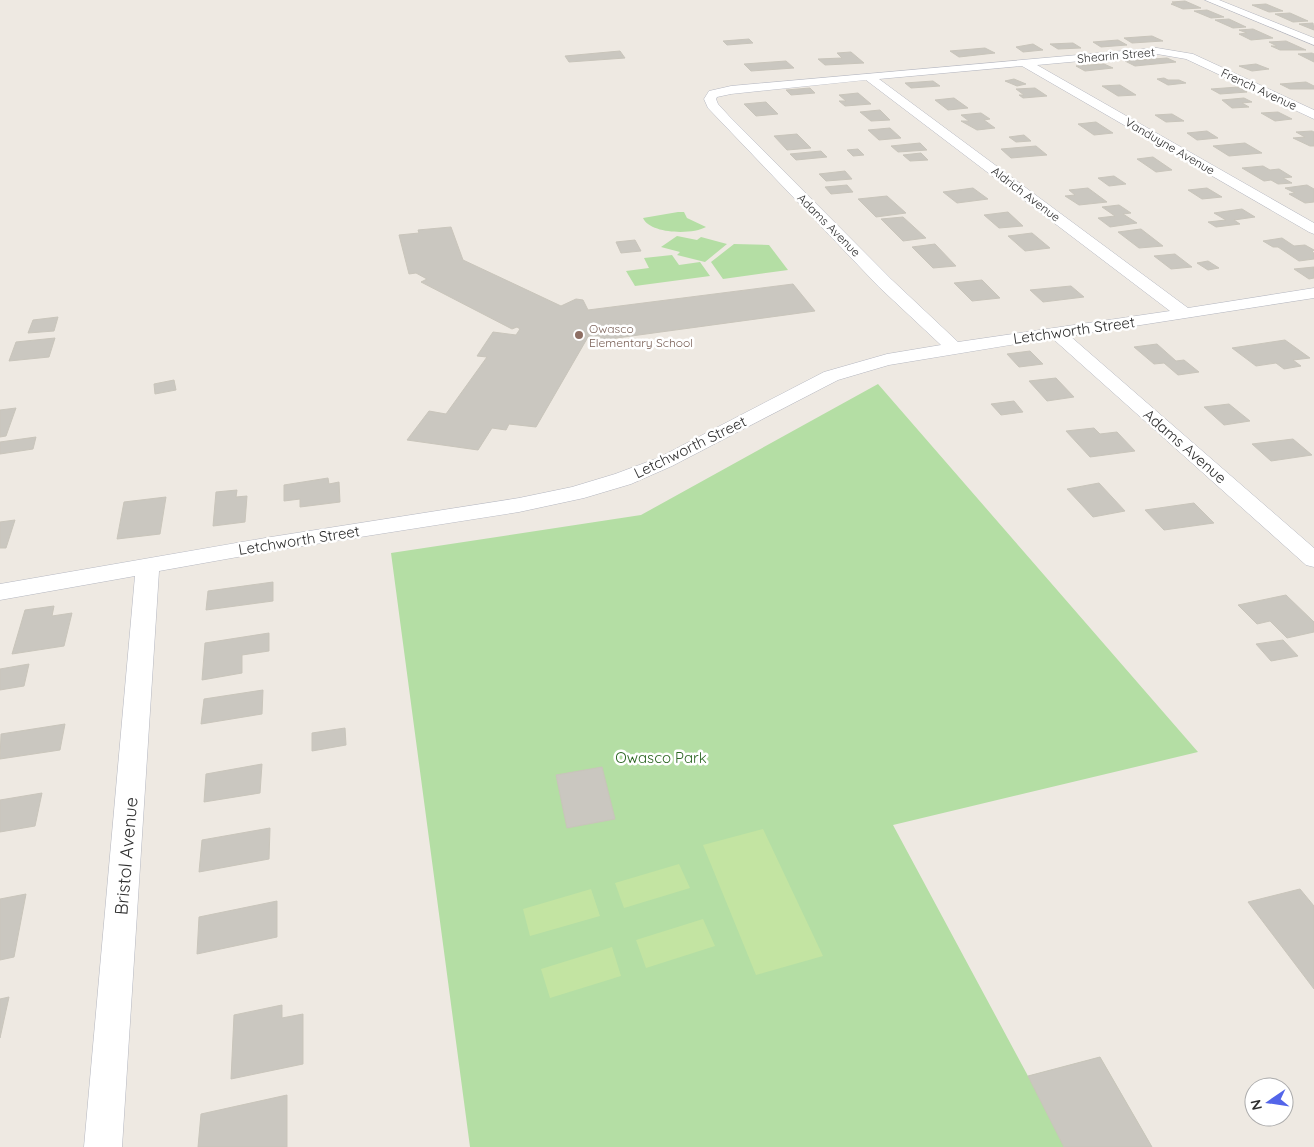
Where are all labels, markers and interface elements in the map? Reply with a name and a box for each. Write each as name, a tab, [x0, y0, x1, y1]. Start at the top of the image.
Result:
street label: Shearin Street	[1077, 44, 1155, 66]
street label: French Avenue	[1219, 65, 1300, 113]
street label: Vanduyne Avenue	[1122, 114, 1218, 178]
street label: Aldrich Avenue	[989, 163, 1064, 225]
street label: Adams Avenue	[794, 190, 864, 260]
street label: Letchworth Street	[1012, 312, 1136, 348]
place label: Owasco Elementary School	[589, 321, 693, 350]
marker: Owasco Elementary School	[573, 329, 585, 341]
street label: Adams Avenue	[1140, 405, 1230, 487]
street label: Letchworth Street	[631, 412, 749, 482]
street label: Letchworth Street	[237, 521, 361, 559]
park label: Owasco Park	[615, 748, 707, 767]
street label: Bristol Avenue	[109, 796, 143, 916]
north arrow	[1244, 1077, 1294, 1127]
text: N	[1246, 1098, 1266, 1112]

